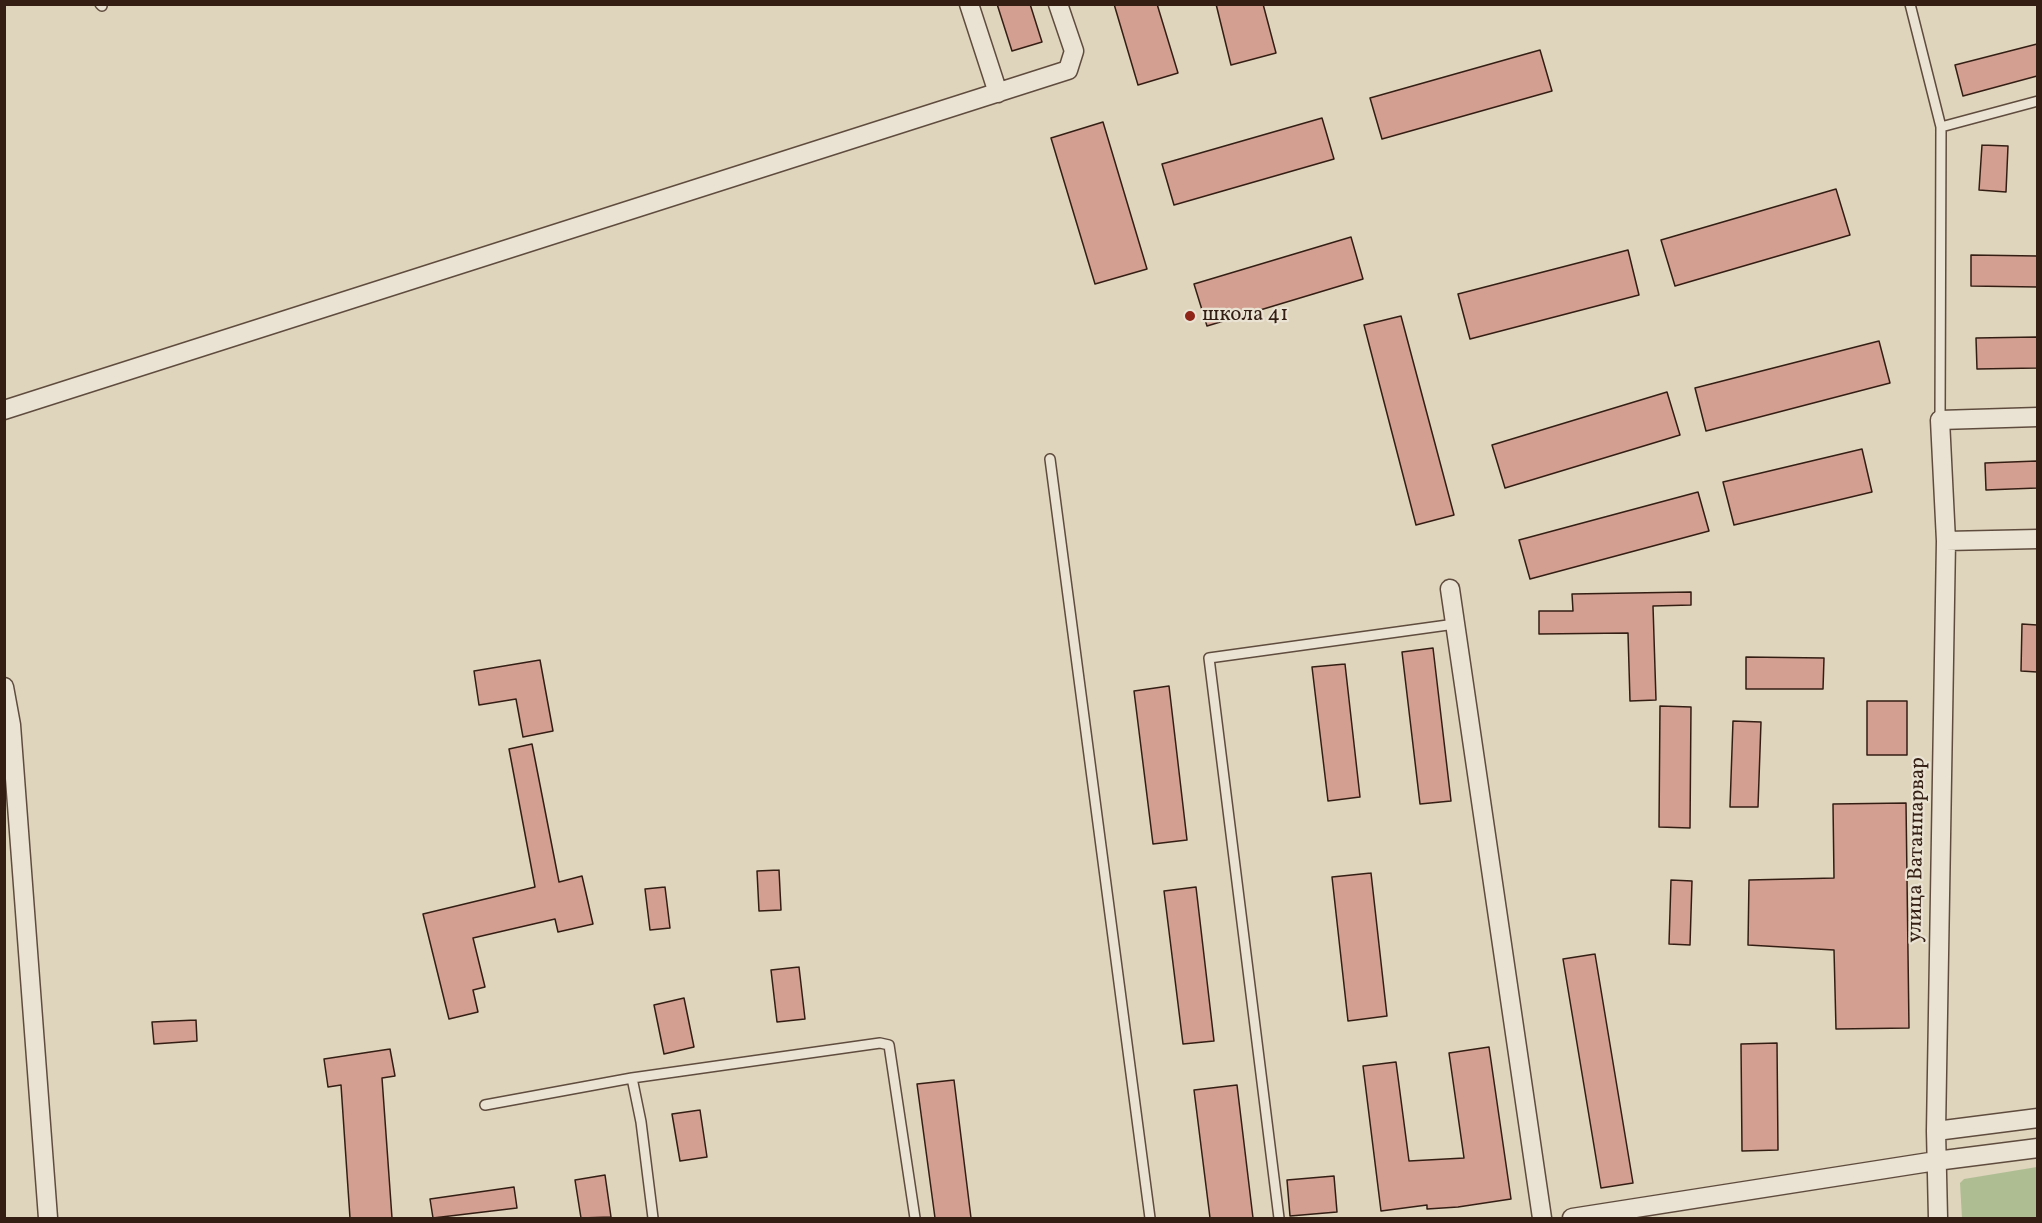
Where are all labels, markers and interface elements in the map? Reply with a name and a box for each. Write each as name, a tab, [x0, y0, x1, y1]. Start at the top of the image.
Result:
place label: школа 41	[1202, 303, 1288, 329]
marker: школа 41	[1183, 309, 1197, 323]
street label: улица Ватанпарвар	[1904, 757, 1932, 943]

